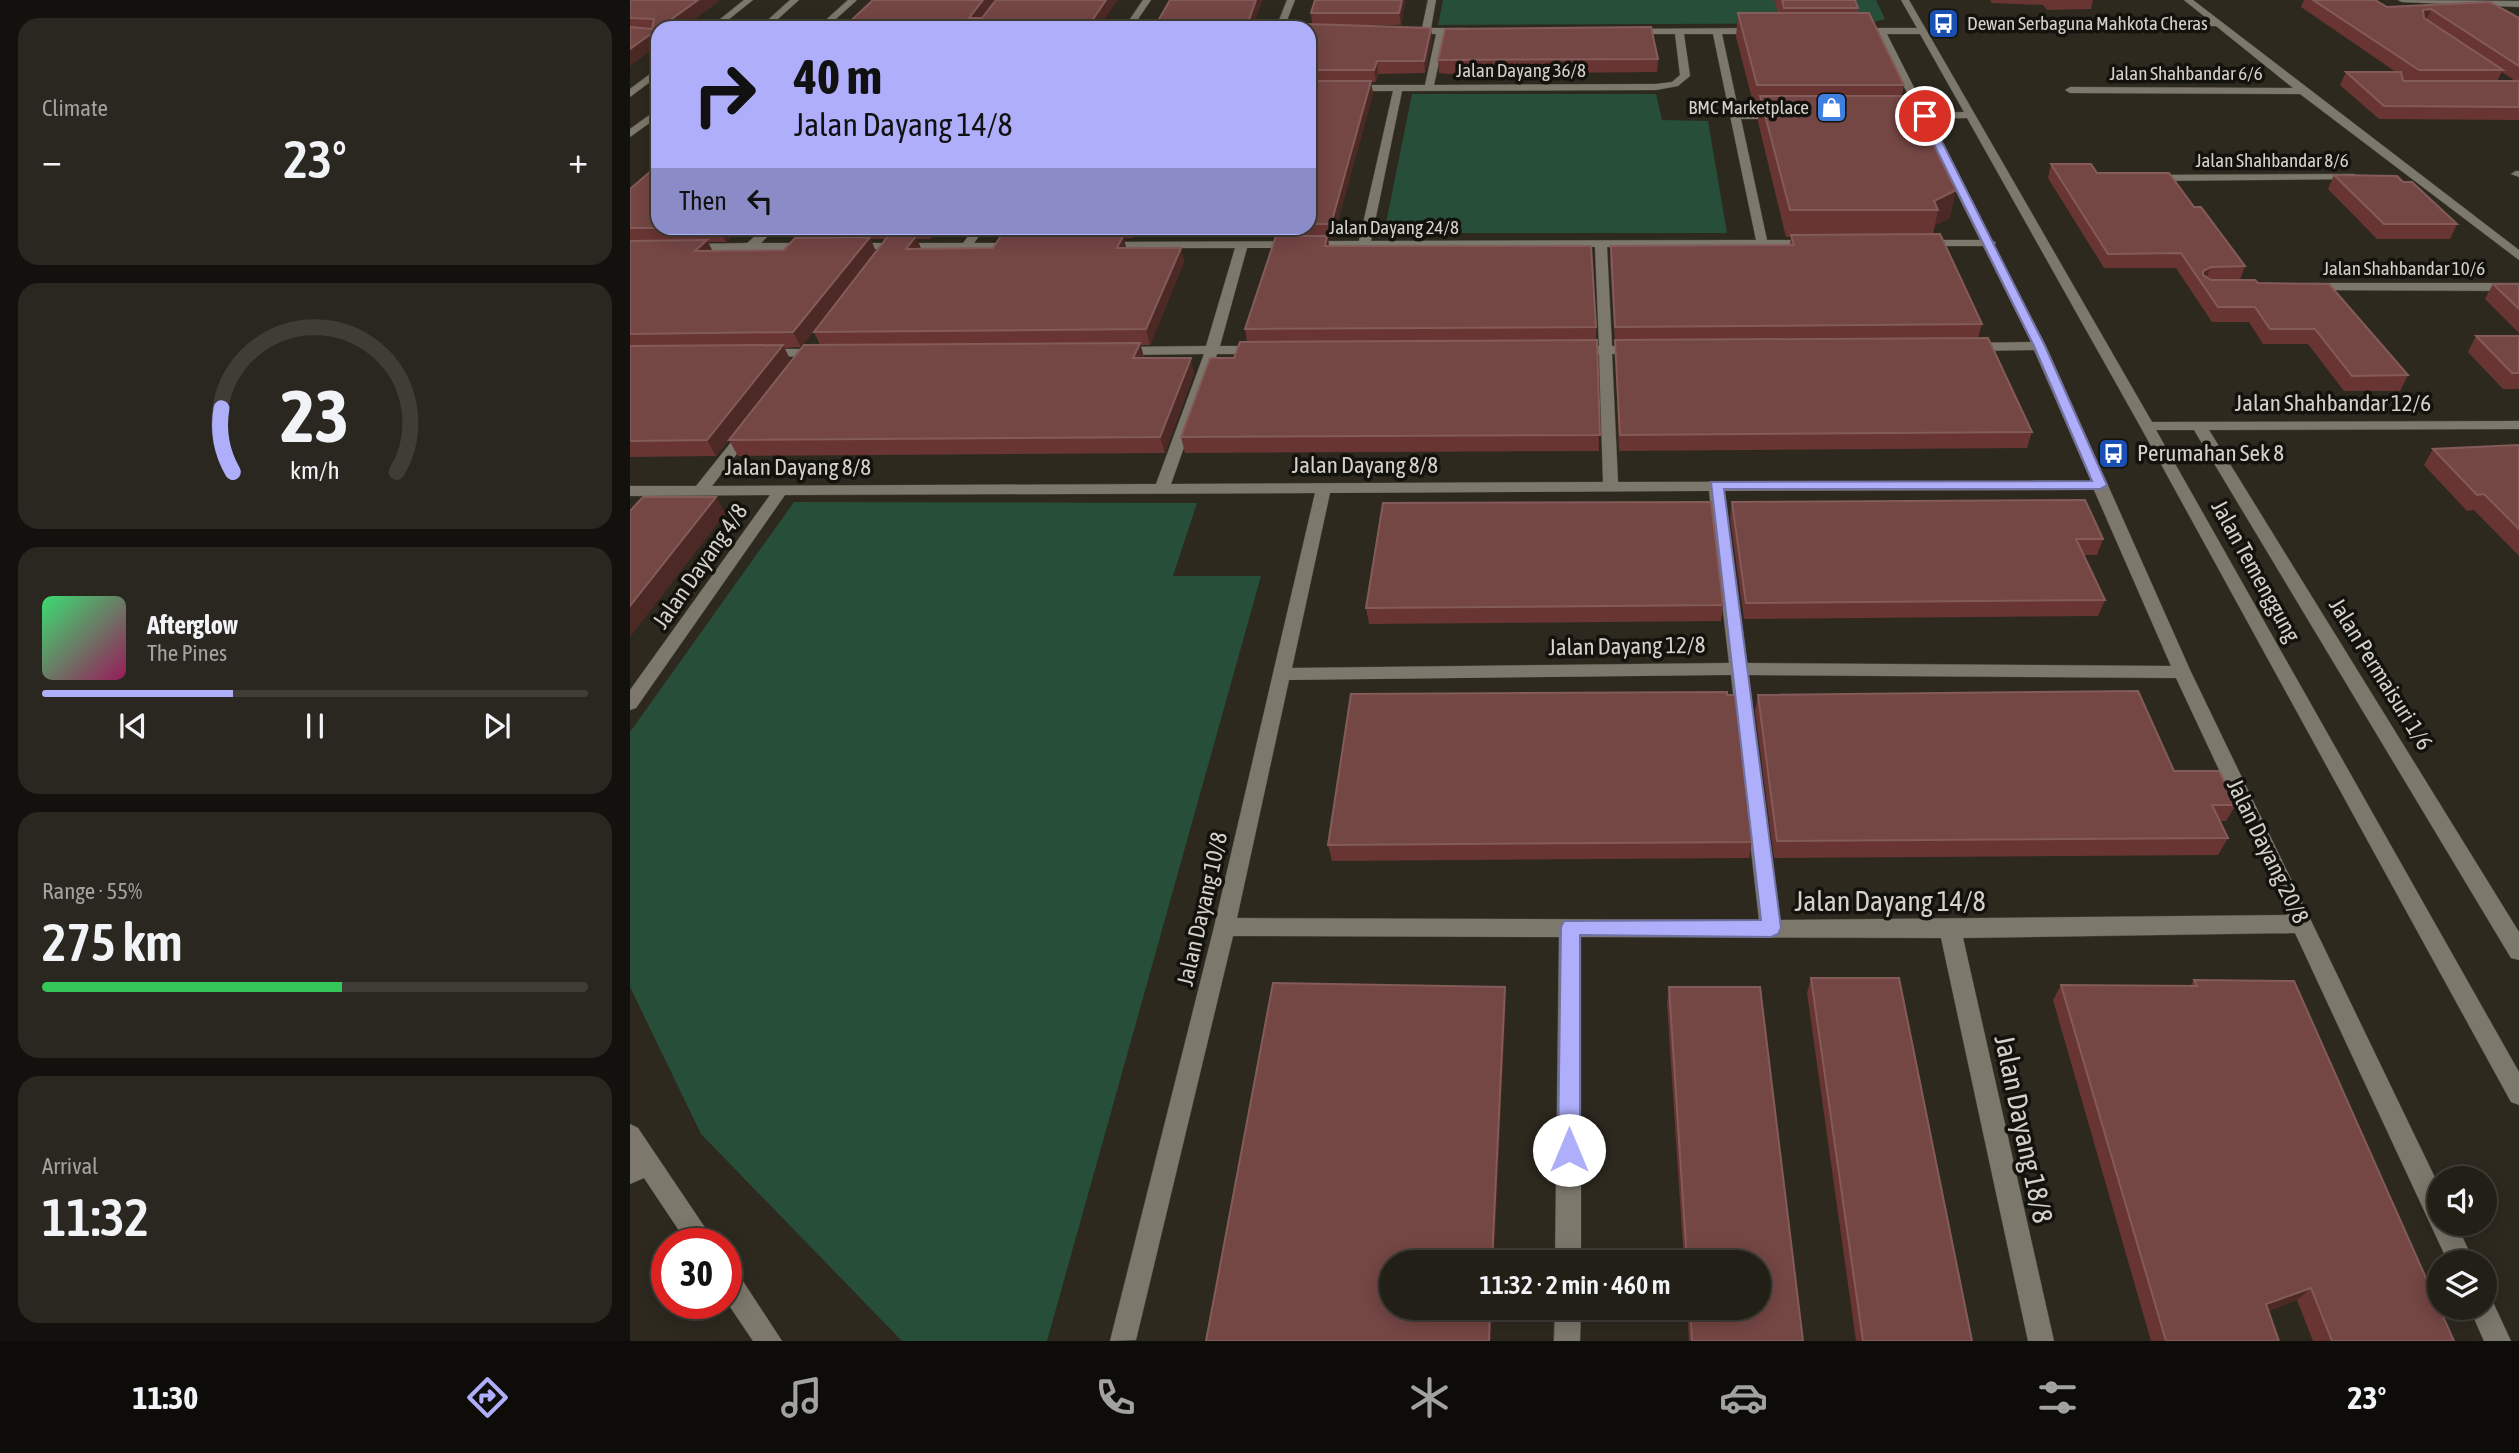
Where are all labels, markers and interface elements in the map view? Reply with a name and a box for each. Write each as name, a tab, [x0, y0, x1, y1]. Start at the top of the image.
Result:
bus stop icon: Dewan Serbaguna Mahkota Cheras	[1927, 6, 1961, 40]
place label: Dewan Serbaguna Mahkota Cheras	[1967, 12, 2208, 34]
text: 40 m	[794, 48, 882, 104]
icon: right	[679, 49, 770, 140]
street label: Jalan Dayang 36/8	[1456, 59, 1586, 81]
street label: Jalan Shahbandar 6/6	[2109, 62, 2263, 84]
pin	[1895, 86, 1955, 146]
shop icon: BMC Marketplace	[1815, 90, 1849, 124]
text: Climate	[42, 95, 108, 121]
place label: BMC Marketplace	[1688, 96, 1809, 118]
icon: arrive	[1906, 97, 1944, 135]
text: Jalan Dayang 14/8	[794, 106, 1013, 143]
text: 23°	[283, 129, 347, 189]
text: −	[42, 138, 62, 181]
text: +	[568, 138, 588, 181]
street label: Jalan Shahbandar 8/6	[2195, 149, 2349, 171]
icon: left	[741, 182, 779, 220]
text: Then	[679, 186, 727, 216]
street label: Jalan Dayang 24/8	[1329, 216, 1459, 238]
street label: Jalan Shahbandar 10/6	[2323, 257, 2485, 279]
text: 23	[281, 374, 349, 457]
street label: Jalan Shahbandar 12/6	[2235, 390, 2431, 416]
bus stop icon: Perumahan Sek 8	[2097, 436, 2131, 470]
place label: Perumahan Sek 8	[2137, 440, 2284, 466]
street label: Jalan Dayang 8/8	[1292, 452, 1438, 478]
street label: Jalan Dayang 8/8	[725, 454, 871, 480]
text: km/h	[290, 456, 340, 484]
street label: Jalan Temenggung	[2206, 496, 2306, 646]
street label: Jalan Dayang 4/8	[647, 499, 753, 633]
street label: Jalan Permaisuri 1/6	[2324, 593, 2438, 755]
text: Afterglow	[147, 610, 238, 640]
street label: Jalan Dayang 12/8	[1548, 632, 1706, 660]
text: The Pines	[147, 640, 227, 666]
icon: previous	[114, 707, 152, 745]
icon: pause	[296, 707, 334, 745]
icon: next	[478, 707, 516, 745]
street label: Jalan Dayang 20/8	[2222, 775, 2314, 927]
street label: Jalan Dayang 10/8	[1172, 830, 1232, 988]
text: Range · 55%	[42, 878, 142, 904]
street label: Jalan Dayang 14/8	[1794, 885, 1986, 917]
text: 275 km	[42, 912, 183, 972]
street label: Jalan Dayang 18/8	[1988, 1032, 2060, 1226]
position arrow	[1532, 1113, 1606, 1187]
text: Arrival	[42, 1153, 98, 1179]
map controls	[2427, 1166, 2497, 1320]
button: sound	[2427, 1166, 2497, 1236]
text: 11:32	[42, 1187, 149, 1247]
speed limit sign: 30	[651, 1228, 742, 1319]
button: layers	[2427, 1250, 2497, 1320]
text: 11:32 · 2 min · 460 m	[1480, 1270, 1670, 1300]
icon: directions	[463, 1373, 512, 1422]
icon: music	[777, 1373, 826, 1422]
icon: phone	[1091, 1373, 1140, 1422]
icon: climate	[1405, 1373, 1454, 1422]
icon: car	[1719, 1373, 1768, 1422]
icon: filters	[2033, 1373, 2082, 1422]
text: 11:30	[133, 1379, 198, 1416]
text: 23°	[2347, 1379, 2386, 1416]

